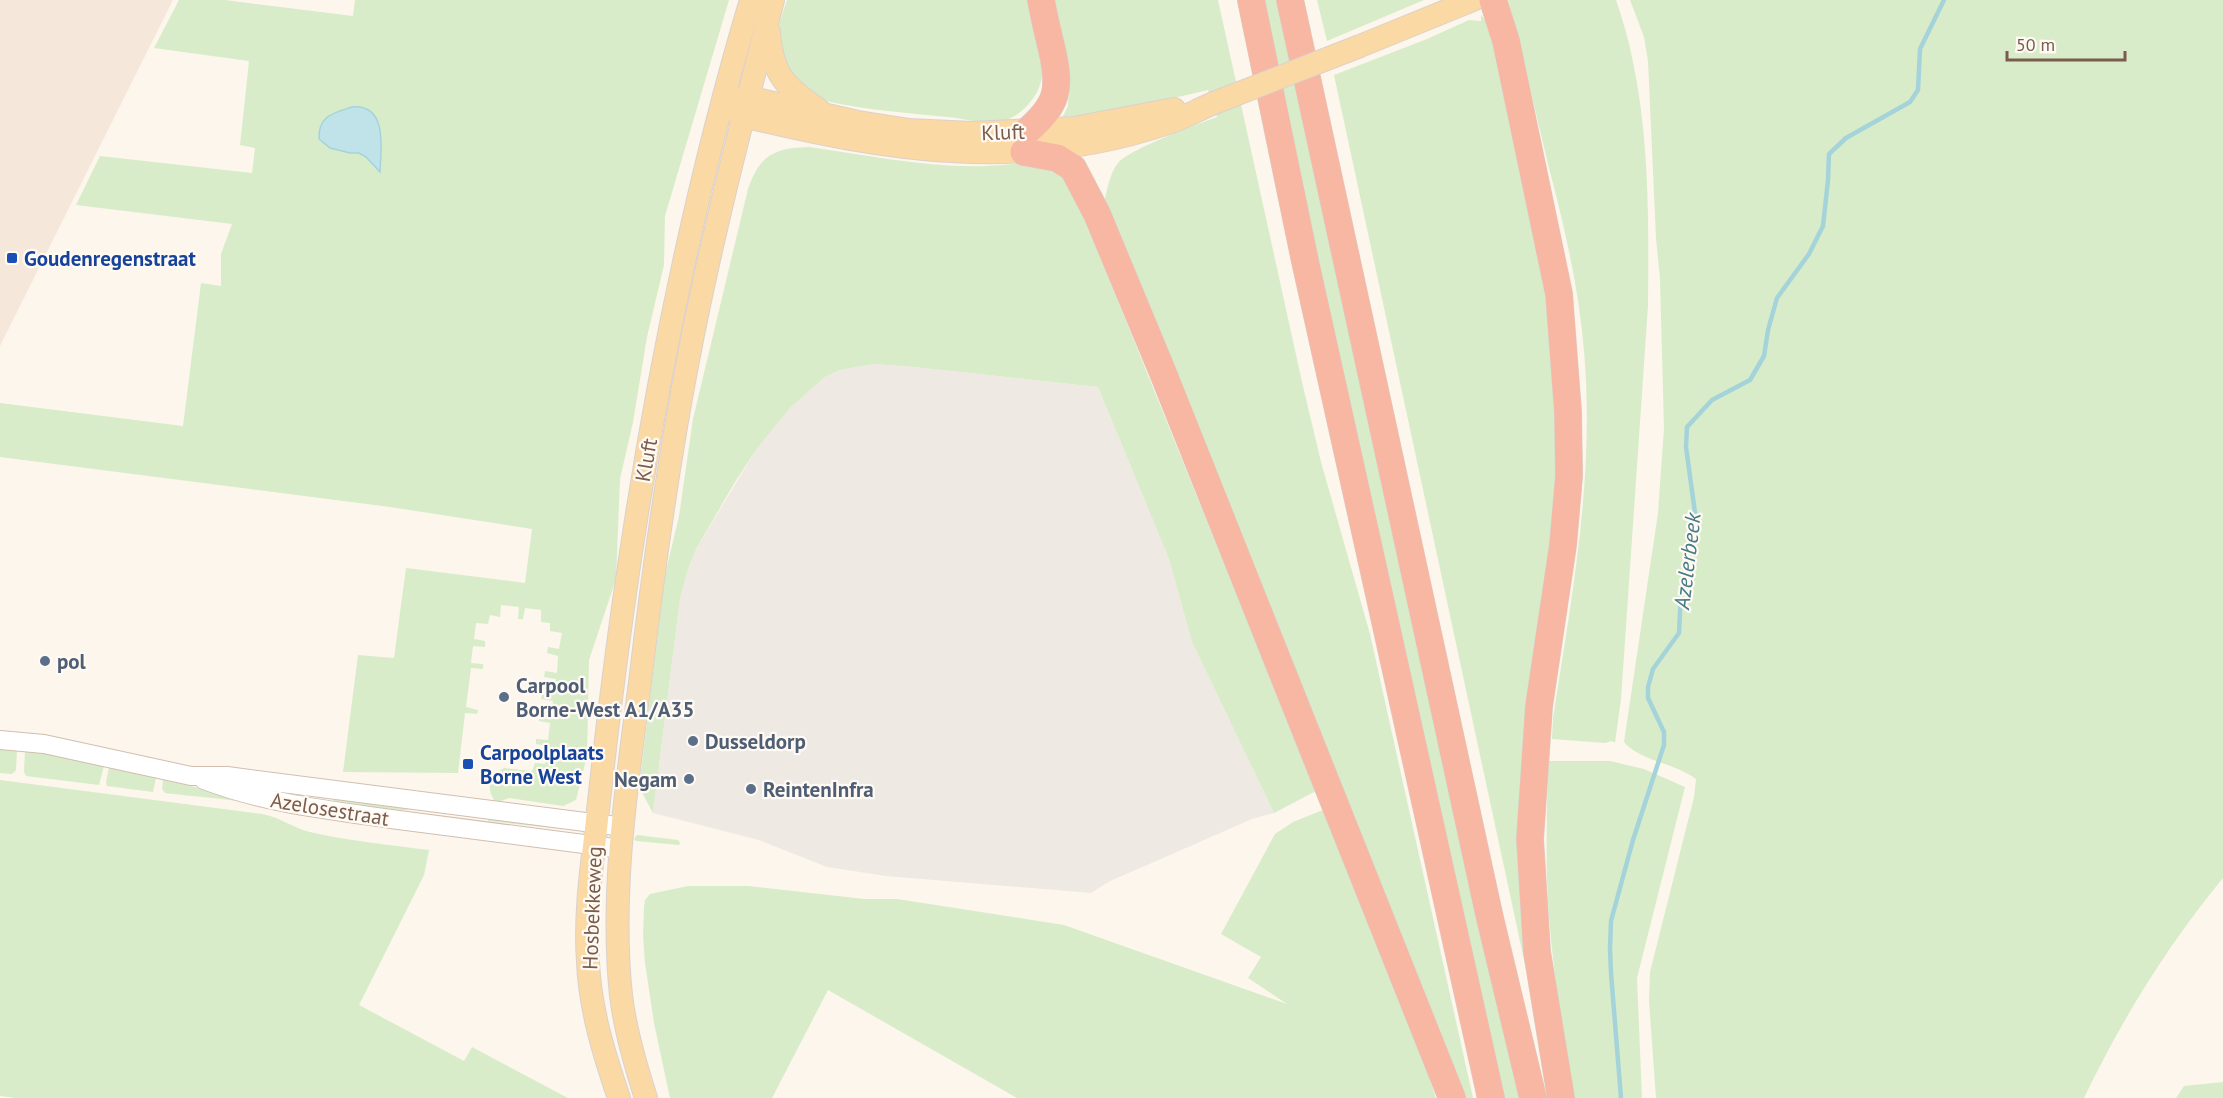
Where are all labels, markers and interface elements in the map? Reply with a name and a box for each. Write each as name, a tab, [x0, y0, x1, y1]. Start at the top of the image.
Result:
scale bar	[2007, 24, 2126, 62]
text: 50 m	[2016, 33, 2055, 56]
street label: Kluft	[981, 118, 1025, 146]
place label: Goudenregenstraat	[24, 245, 196, 272]
marker: Goudenregenstraat	[5, 251, 19, 265]
street label: Kluft	[629, 436, 663, 484]
water label: Azelerbeek	[1667, 510, 1707, 612]
place label: pol	[57, 648, 87, 675]
marker: pol	[38, 654, 52, 668]
place label: Carpool Borne-West A1/A35	[516, 672, 694, 723]
marker: Carpool Borne-West A1/A35	[497, 690, 511, 704]
place label: Dusseldorp	[705, 728, 806, 755]
marker: Dusseldorp	[686, 734, 700, 748]
place label: Carpoolplaats Borne West	[480, 739, 604, 790]
marker: Carpoolplaats Borne West	[461, 757, 475, 771]
place label: Negam	[614, 766, 677, 793]
marker: Negam	[682, 772, 696, 786]
place label: ReintenInfra	[763, 776, 874, 803]
marker: ReintenInfra	[744, 782, 758, 796]
street label: Azelosestraat	[269, 786, 391, 832]
street label: Hosbekkeweg	[576, 846, 608, 970]

